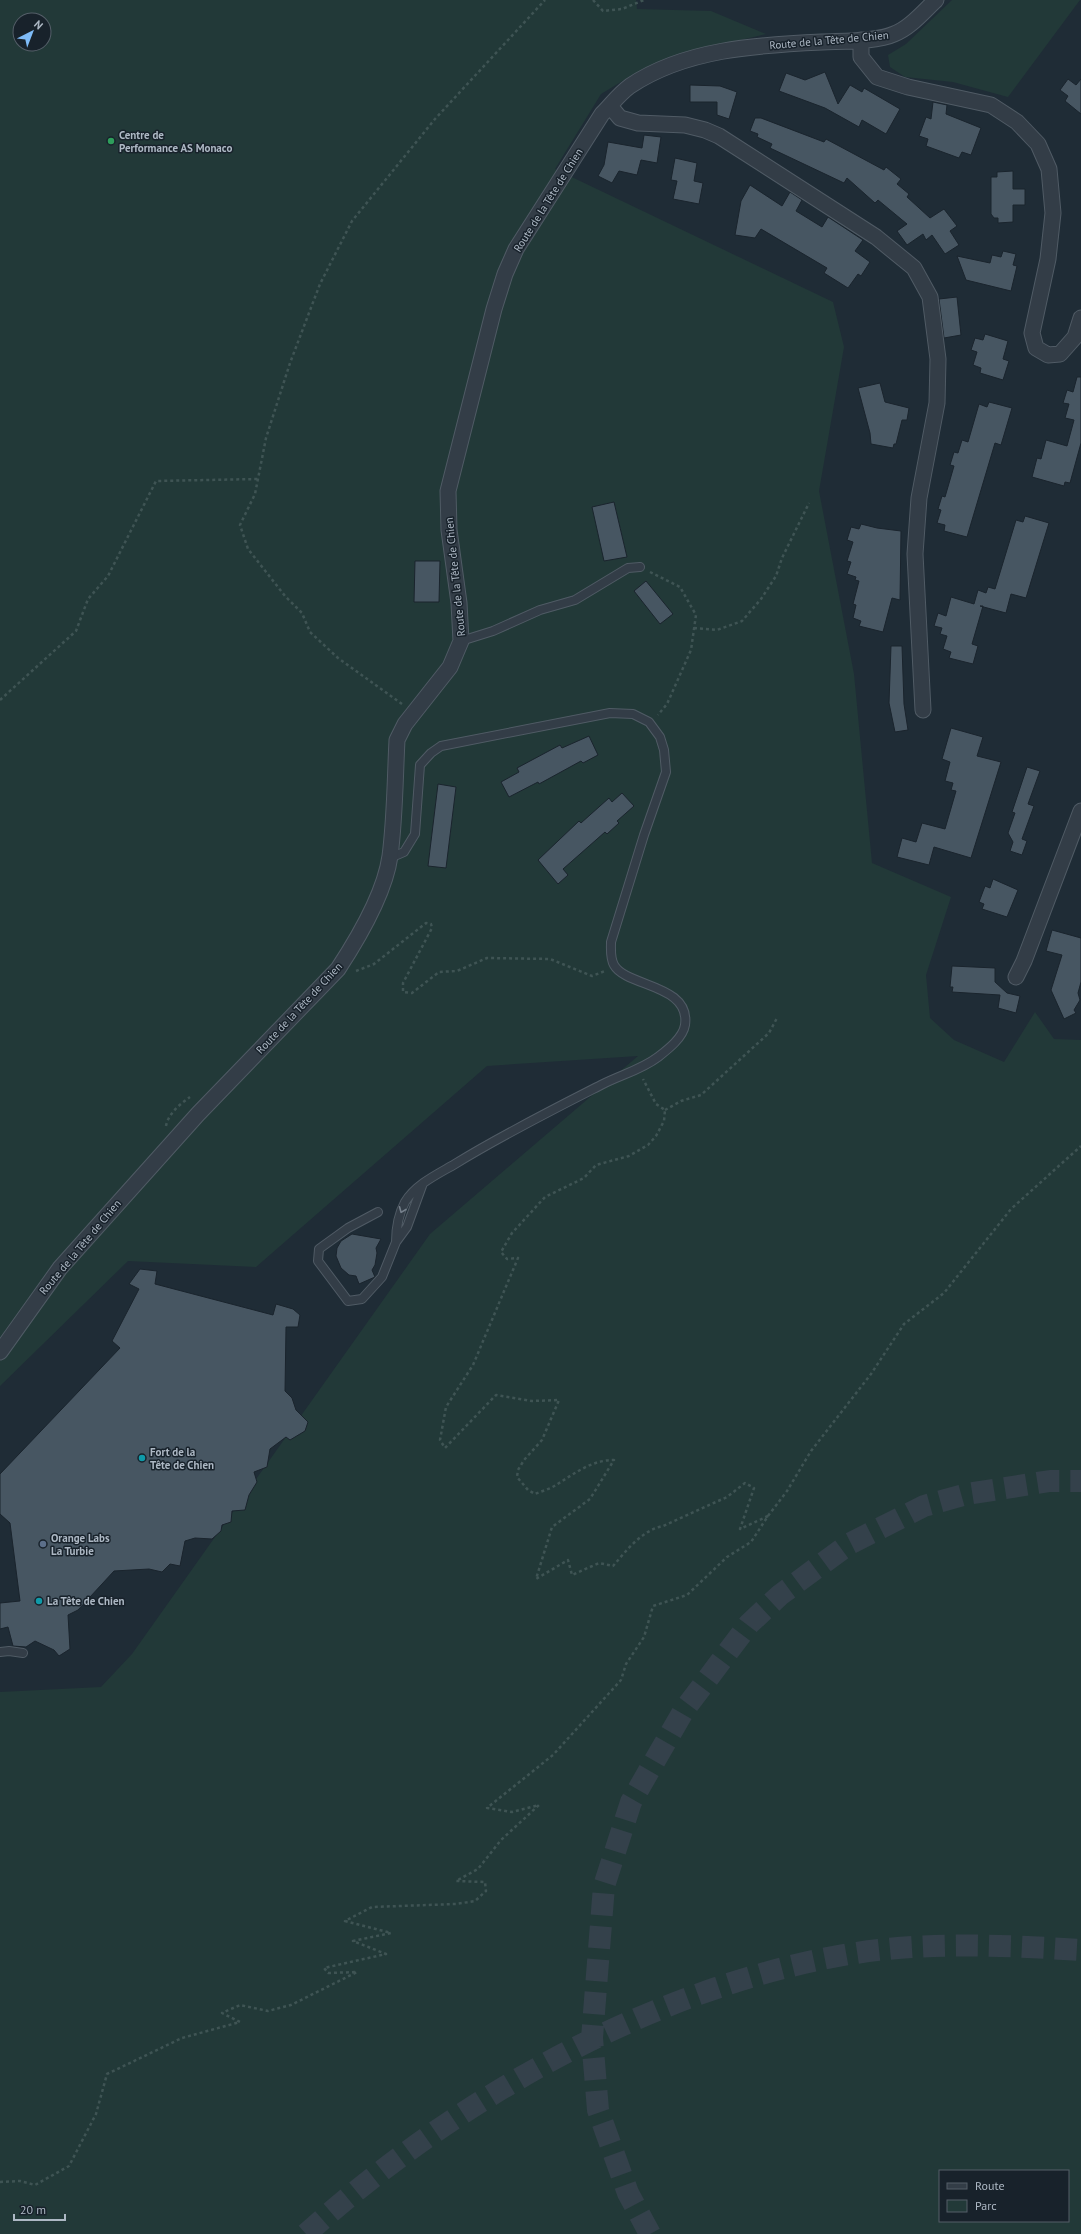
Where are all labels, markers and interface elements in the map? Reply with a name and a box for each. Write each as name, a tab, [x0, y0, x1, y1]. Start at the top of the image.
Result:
north arrow	[12, 12, 52, 52]
text: N	[31, 17, 46, 32]
street label: Route de la Tête de Chien	[769, 28, 889, 52]
place label: Centre de Performance AS Monaco	[119, 128, 232, 155]
marker: Centre de Performance AS Monaco	[106, 136, 116, 146]
street label: Route de la Tête de Chien	[510, 146, 586, 254]
street label: Route de la Tête de Chien	[442, 517, 468, 637]
street label: Route de la Tête de Chien	[253, 959, 345, 1057]
street label: Route de la Tête de Chien	[36, 1197, 124, 1297]
one-way arrow	[399, 1206, 407, 1213]
place label: Fort de la Tête de Chien	[150, 1445, 214, 1472]
marker: Fort de la Tête de Chien	[137, 1453, 147, 1463]
place label: Orange Labs La Turbie	[51, 1531, 110, 1558]
marker: Orange Labs La Turbie	[38, 1539, 48, 1549]
place label: La Tête de Chien	[47, 1594, 125, 1608]
marker: La Tête de Chien	[34, 1596, 44, 1606]
legend	[939, 2170, 1069, 2222]
text: Route	[975, 2178, 1005, 2193]
scale bar	[14, 2196, 65, 2222]
text: Parc	[975, 2198, 997, 2213]
text: 20 m	[20, 2202, 46, 2217]

